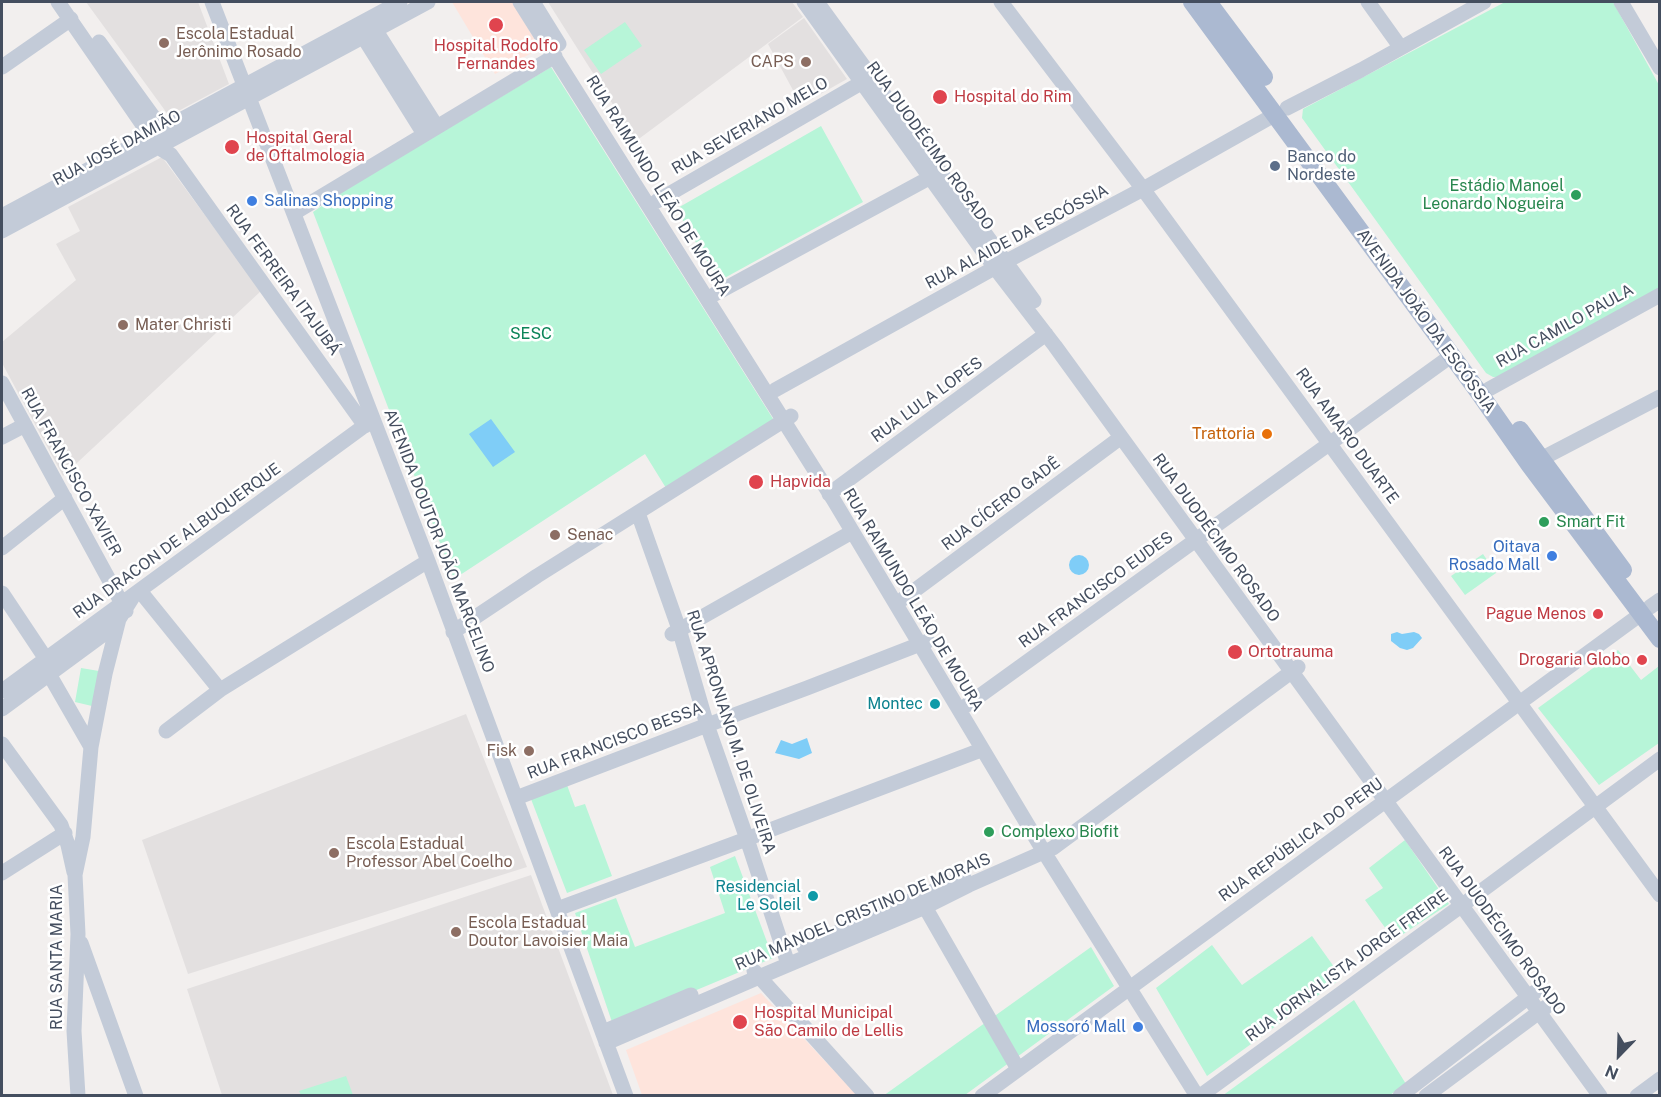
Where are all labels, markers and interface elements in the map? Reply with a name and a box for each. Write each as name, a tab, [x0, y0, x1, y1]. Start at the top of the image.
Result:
marker: Hospital Rodolfo Fernandes	[487, 16, 505, 34]
place label: Escola Estadual Jerônimo Rosado	[176, 24, 302, 62]
marker: Escola Estadual Jerônimo Rosado	[157, 36, 171, 50]
place label: Hospital Rodolfo Fernandes	[434, 36, 558, 74]
place label: CAPS	[751, 52, 794, 72]
marker: CAPS	[799, 55, 813, 69]
street label: RUA DUODÉCIMO ROSADO	[862, 58, 998, 234]
street label: RUA RAIMUNDO LEÃO DE MOURA	[582, 72, 734, 300]
street label: RUA SEVERIANO MELO	[668, 73, 832, 179]
place label: Hospital do Rim	[954, 87, 1072, 107]
marker: Hospital do Rim	[931, 88, 949, 106]
street label: RUA JOSÉ DAMIÃO	[50, 106, 184, 190]
place label: Hospital Geral de Oftalmologia	[246, 128, 365, 166]
marker: Hospital Geral de Oftalmologia	[223, 138, 241, 156]
place label: Banco do Nordeste	[1287, 147, 1356, 185]
marker: Banco do Nordeste	[1268, 159, 1282, 173]
place label: Estádio Manoel Leonardo Nogueira	[1422, 176, 1564, 214]
street label: RUA ALAIDE DA ESCÓSSIA	[922, 181, 1112, 293]
marker: Estádio Manoel Leonardo Nogueira	[1569, 188, 1583, 202]
place label: Salinas Shopping	[264, 191, 394, 211]
marker: Salinas Shopping	[245, 194, 259, 208]
street label: RUA FERREIRA ITAJUBÁ	[222, 201, 344, 359]
street label: AVENIDA JOÃO DA ESCÓSSIA	[1353, 225, 1499, 417]
street label: RUA CAMILO PAULA	[1493, 280, 1637, 372]
place label: Mater Christi	[135, 315, 231, 335]
marker: Mater Christi	[116, 318, 130, 332]
park label: SESC	[510, 324, 552, 344]
street label: RUA LULA LOPES	[868, 353, 986, 447]
street label: RUA AMARO DUARTE	[1291, 365, 1403, 507]
street label: RUA FRANCISCO XAVIER	[17, 384, 125, 560]
street label: AVENIDA DOUTOR JOÃO MARCELINO	[380, 406, 498, 676]
place label: Trattoria	[1192, 424, 1255, 444]
marker: Trattoria	[1260, 427, 1274, 441]
street label: RUA DUODÉCIMO ROSADO	[1148, 450, 1284, 626]
street label: RUA CÍCERO GADÊ	[938, 453, 1064, 555]
street label: RUA DRACON DE ALBUQUERQUE	[69, 459, 285, 623]
place label: Hapvida	[770, 472, 831, 492]
marker: Hapvida	[747, 473, 765, 491]
street label: RUA RAIMUNDO LEÃO DE MOURA	[839, 485, 987, 715]
place label: Smart Fit	[1556, 512, 1625, 532]
marker: Smart Fit	[1537, 515, 1551, 529]
place label: Senac	[567, 525, 614, 545]
marker: Senac	[548, 528, 562, 542]
street label: RUA FRANCISCO EUDES	[1015, 528, 1177, 652]
place label: Oitava Rosado Mall	[1449, 537, 1540, 575]
marker: Oitava Rosado Mall	[1545, 549, 1559, 563]
place label: Pague Menos	[1486, 604, 1586, 624]
street label: RUA APRONIANO M. DE OLIVEIRA	[682, 607, 780, 857]
marker: Pague Menos	[1591, 607, 1605, 621]
place label: Ortotrauma	[1248, 642, 1333, 662]
marker: Ortotrauma	[1226, 643, 1244, 661]
place label: Drogaria Globo	[1518, 650, 1630, 670]
marker: Drogaria Globo	[1635, 653, 1649, 667]
place label: Montec	[867, 694, 923, 714]
marker: Montec	[928, 697, 942, 711]
street label: RUA FRANCISCO BESSA	[525, 699, 705, 783]
place label: Fisk	[486, 741, 517, 761]
marker: Fisk	[522, 744, 536, 758]
street label: RUA REPÚBLICA DO PERU	[1215, 774, 1387, 906]
place label: Complexo Biofit	[1001, 822, 1119, 842]
marker: Complexo Biofit	[982, 825, 996, 839]
place label: Escola Estadual Professor Abel Coelho	[346, 834, 512, 872]
street label: RUA DUODÉCIMO ROSADO	[1434, 843, 1570, 1019]
marker: Escola Estadual Professor Abel Coelho	[327, 846, 341, 860]
street label: RUA MANOEL CRISTINO DE MORAIS	[732, 849, 994, 975]
place label: Residencial Le Soleil	[715, 877, 801, 915]
street label: RUA SANTA MARIA	[47, 884, 67, 1030]
street label: RUA JORNALISTA JORGE FREIRE	[1242, 886, 1452, 1046]
marker: Residencial Le Soleil	[806, 889, 820, 903]
place label: Escola Estadual Doutor Lavoisier Maia	[468, 913, 628, 951]
marker: Escola Estadual Doutor Lavoisier Maia	[449, 925, 463, 939]
place label: Hospital Municipal São Camilo de Lellis	[754, 1003, 903, 1041]
marker: Hospital Municipal São Camilo de Lellis	[731, 1013, 749, 1031]
place label: Mossoró Mall	[1026, 1017, 1126, 1037]
marker: Mossoró Mall	[1131, 1020, 1145, 1034]
north arrow	[1589, 1025, 1649, 1085]
text: N	[1602, 1061, 1621, 1083]

